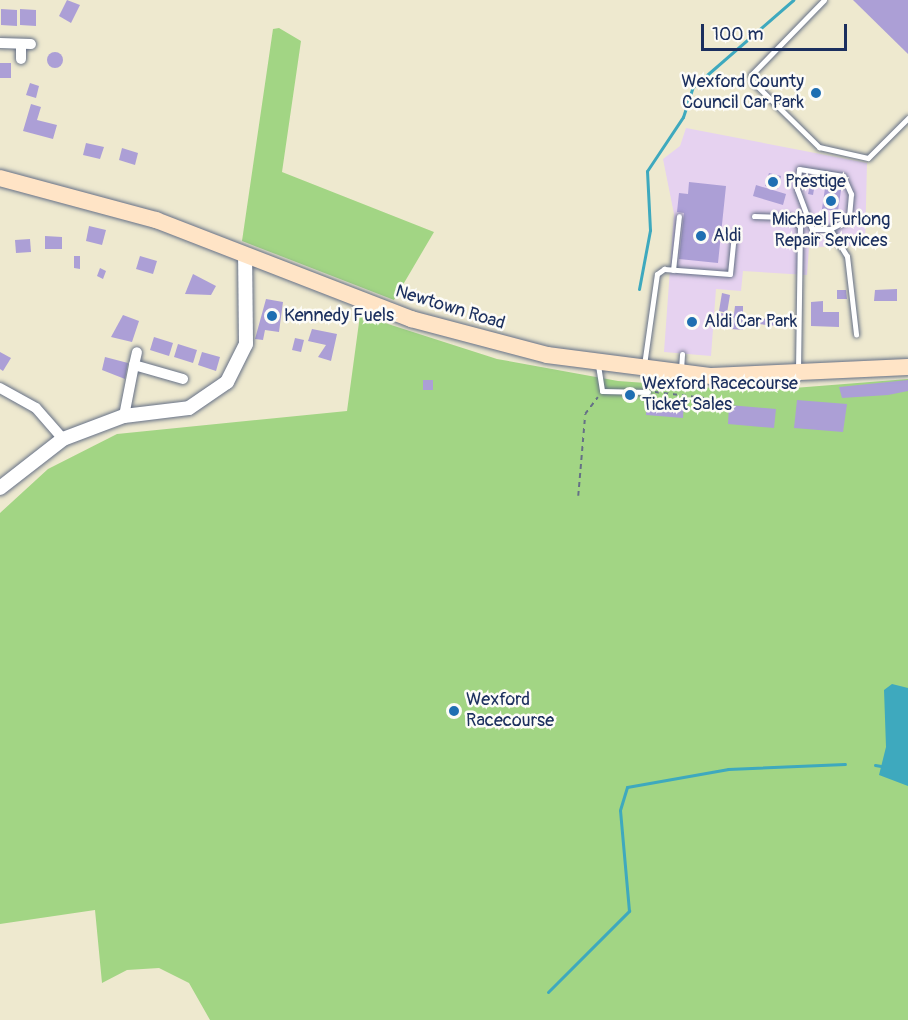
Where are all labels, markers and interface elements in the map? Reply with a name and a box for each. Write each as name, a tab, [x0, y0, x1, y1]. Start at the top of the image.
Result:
scale bar	[704, 12, 850, 50]
text: 100 m	[712, 23, 764, 46]
place label: Wexford County Council Car Park	[681, 72, 804, 115]
marker: Wexford County Council Car Park	[809, 86, 823, 100]
place label: Prestige	[785, 171, 846, 193]
marker: Prestige	[766, 175, 780, 189]
marker: Michael Furlong Repair Services	[824, 194, 838, 208]
place label: Michael Furlong Repair Services	[772, 210, 890, 252]
place label: Aldi	[713, 225, 741, 247]
marker: Aldi	[694, 229, 708, 243]
street label: Newtown Road	[393, 281, 507, 335]
place label: Kennedy Fuels	[284, 305, 394, 327]
marker: Kennedy Fuels	[265, 309, 279, 323]
place label: Aldi Car Park	[704, 311, 797, 333]
marker: Aldi Car Park	[685, 315, 699, 329]
place label: Wexford Racecourse Ticket Sales	[642, 374, 798, 416]
marker: Wexford Racecourse Ticket Sales	[623, 388, 637, 402]
place label: Wexford Racecourse	[466, 690, 554, 732]
marker: Wexford Racecourse	[447, 704, 461, 718]

